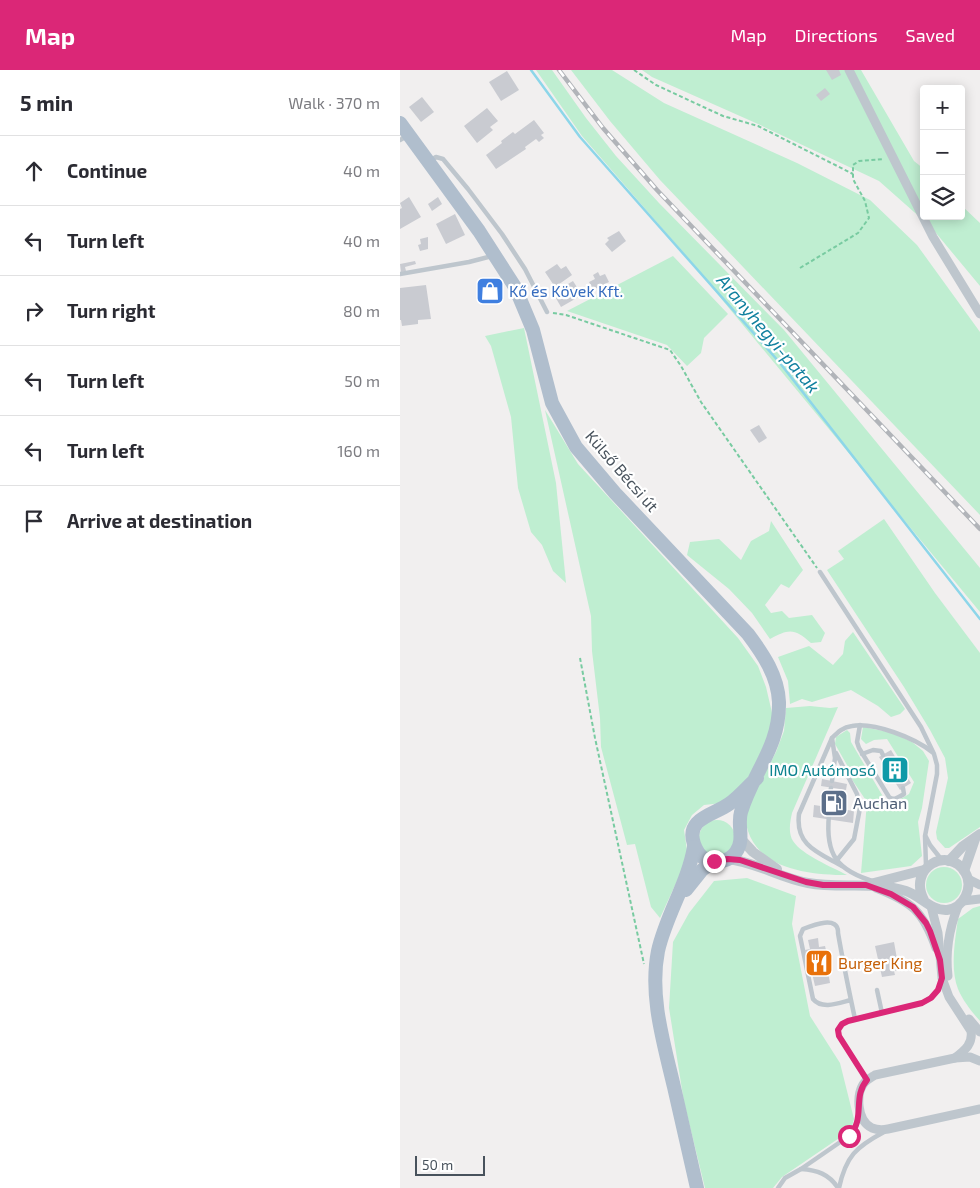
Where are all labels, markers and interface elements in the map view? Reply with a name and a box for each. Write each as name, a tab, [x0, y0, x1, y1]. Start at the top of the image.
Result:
text: Map	[25, 21, 75, 50]
text: Map	[730, 24, 767, 46]
text: Directions	[795, 24, 878, 46]
text: Saved	[906, 24, 955, 46]
map controls	[920, 85, 965, 220]
button: +	[920, 85, 965, 130]
text: 5 min	[20, 90, 73, 115]
text: Walk · 370 m	[288, 93, 380, 112]
button: −	[920, 130, 965, 175]
icon: ahead	[20, 157, 48, 185]
text: Continue	[67, 159, 147, 182]
text: 40 m	[343, 161, 380, 180]
button: layers	[920, 175, 965, 220]
icon: left	[20, 227, 48, 255]
text: Turn left	[67, 229, 144, 252]
text: 40 m	[343, 231, 380, 250]
water label: Aranyhegyi-patak	[712, 269, 825, 397]
shop icon: Kő és Kövek Kft.	[475, 276, 505, 306]
place label: Kő és Kövek Kft.	[509, 281, 623, 300]
icon: right	[20, 297, 48, 325]
text: Turn right	[67, 299, 155, 322]
text: 80 m	[343, 301, 380, 320]
icon: left	[20, 367, 48, 395]
text: Turn left	[67, 369, 144, 392]
text: 50 m	[344, 371, 380, 390]
street label: Külső Bécsi út	[582, 426, 663, 515]
icon: left	[20, 437, 48, 465]
text: Turn left	[67, 439, 144, 462]
text: 160 m	[337, 441, 380, 460]
icon: arrive	[20, 507, 48, 535]
text: Arrive at destination	[67, 509, 252, 532]
building icon: IMO Autómosó	[880, 755, 910, 785]
place label: IMO Autómosó	[769, 760, 876, 779]
fuel station icon: Auchan	[819, 788, 849, 818]
place label: Auchan	[853, 793, 907, 812]
route end	[703, 850, 726, 873]
restaurant icon: Burger King	[804, 948, 834, 978]
place label: Burger King	[838, 953, 922, 972]
route start	[838, 1125, 861, 1148]
scale bar	[415, 1153, 485, 1176]
text: 50 m	[422, 1156, 453, 1173]

